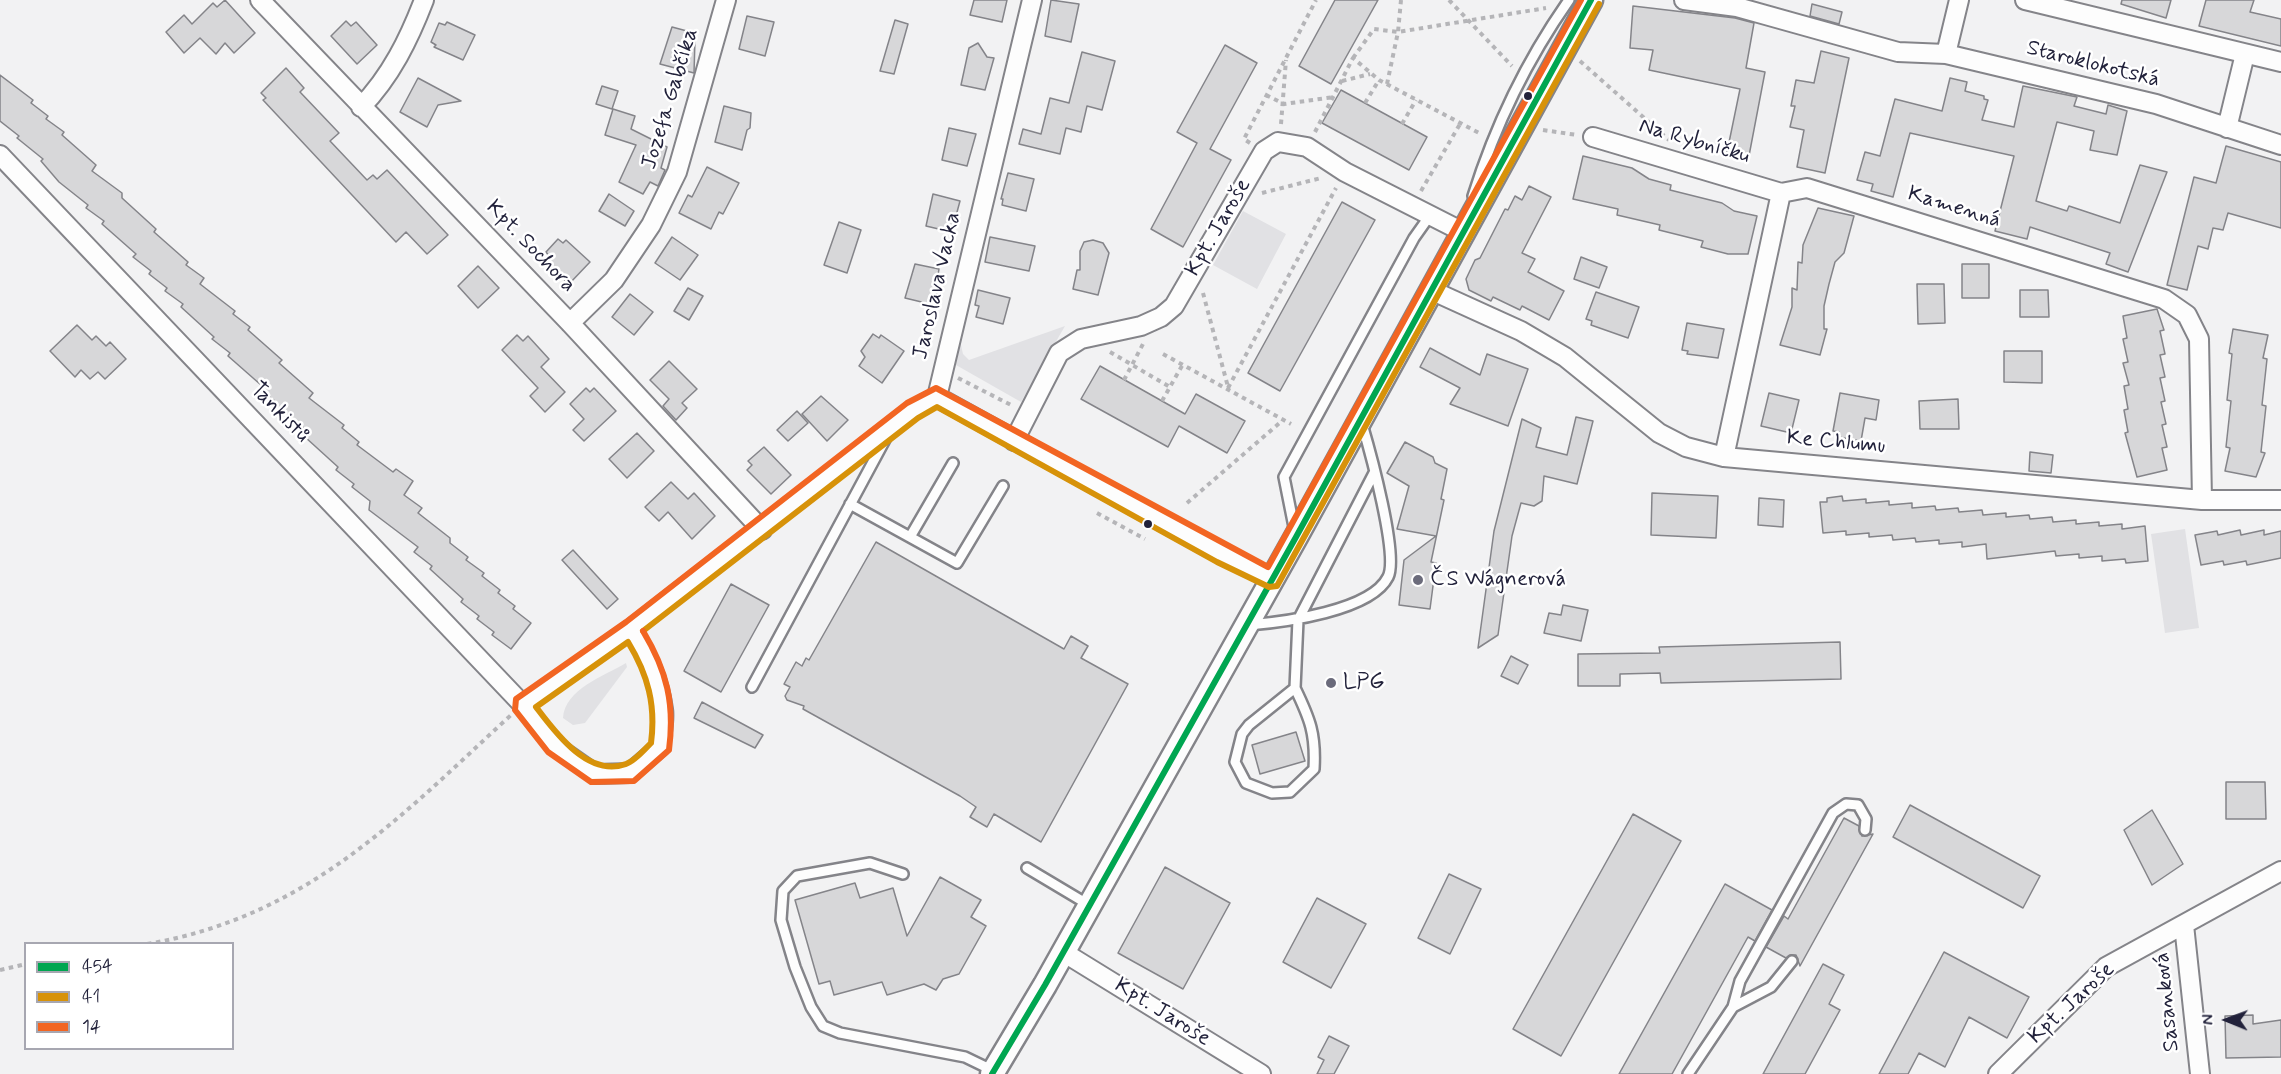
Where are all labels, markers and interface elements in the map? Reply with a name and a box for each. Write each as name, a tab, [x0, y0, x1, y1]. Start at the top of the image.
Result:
street label: Jozefa Gabčíka	[637, 25, 705, 173]
street label: Staroklokotská	[2024, 36, 2162, 94]
unlabelled marker	[1522, 90, 1534, 102]
street label: Na Rybníčku	[1636, 114, 1752, 170]
street label: Kpt. Jaroše	[1180, 174, 1258, 282]
street label: Kamenná	[1904, 181, 2004, 235]
street label: Kpt. Sochora	[480, 195, 580, 299]
street label: Jaroslava Vacka	[908, 210, 968, 362]
street label: Tankistů	[244, 377, 314, 449]
street label: Ke Chlumu	[1786, 426, 1886, 460]
unlabelled marker	[1142, 518, 1154, 530]
place label: ČS Wágnerová	[1430, 567, 1566, 593]
marker: ČS Wágnerová	[1411, 573, 1425, 587]
place label: LPG	[1343, 670, 1384, 696]
marker: LPG	[1324, 676, 1338, 690]
legend	[24, 942, 234, 1050]
street label: Sasanková	[2150, 951, 2186, 1053]
text: 454	[82, 955, 113, 979]
street label: Kpt. Jaroše	[2023, 957, 2121, 1051]
street label: Kpt. Jaroše	[1109, 973, 1215, 1053]
text: 41	[82, 985, 100, 1009]
north arrow	[2197, 990, 2257, 1050]
text: N	[2198, 1014, 2219, 1025]
text: 14	[82, 1015, 101, 1039]

